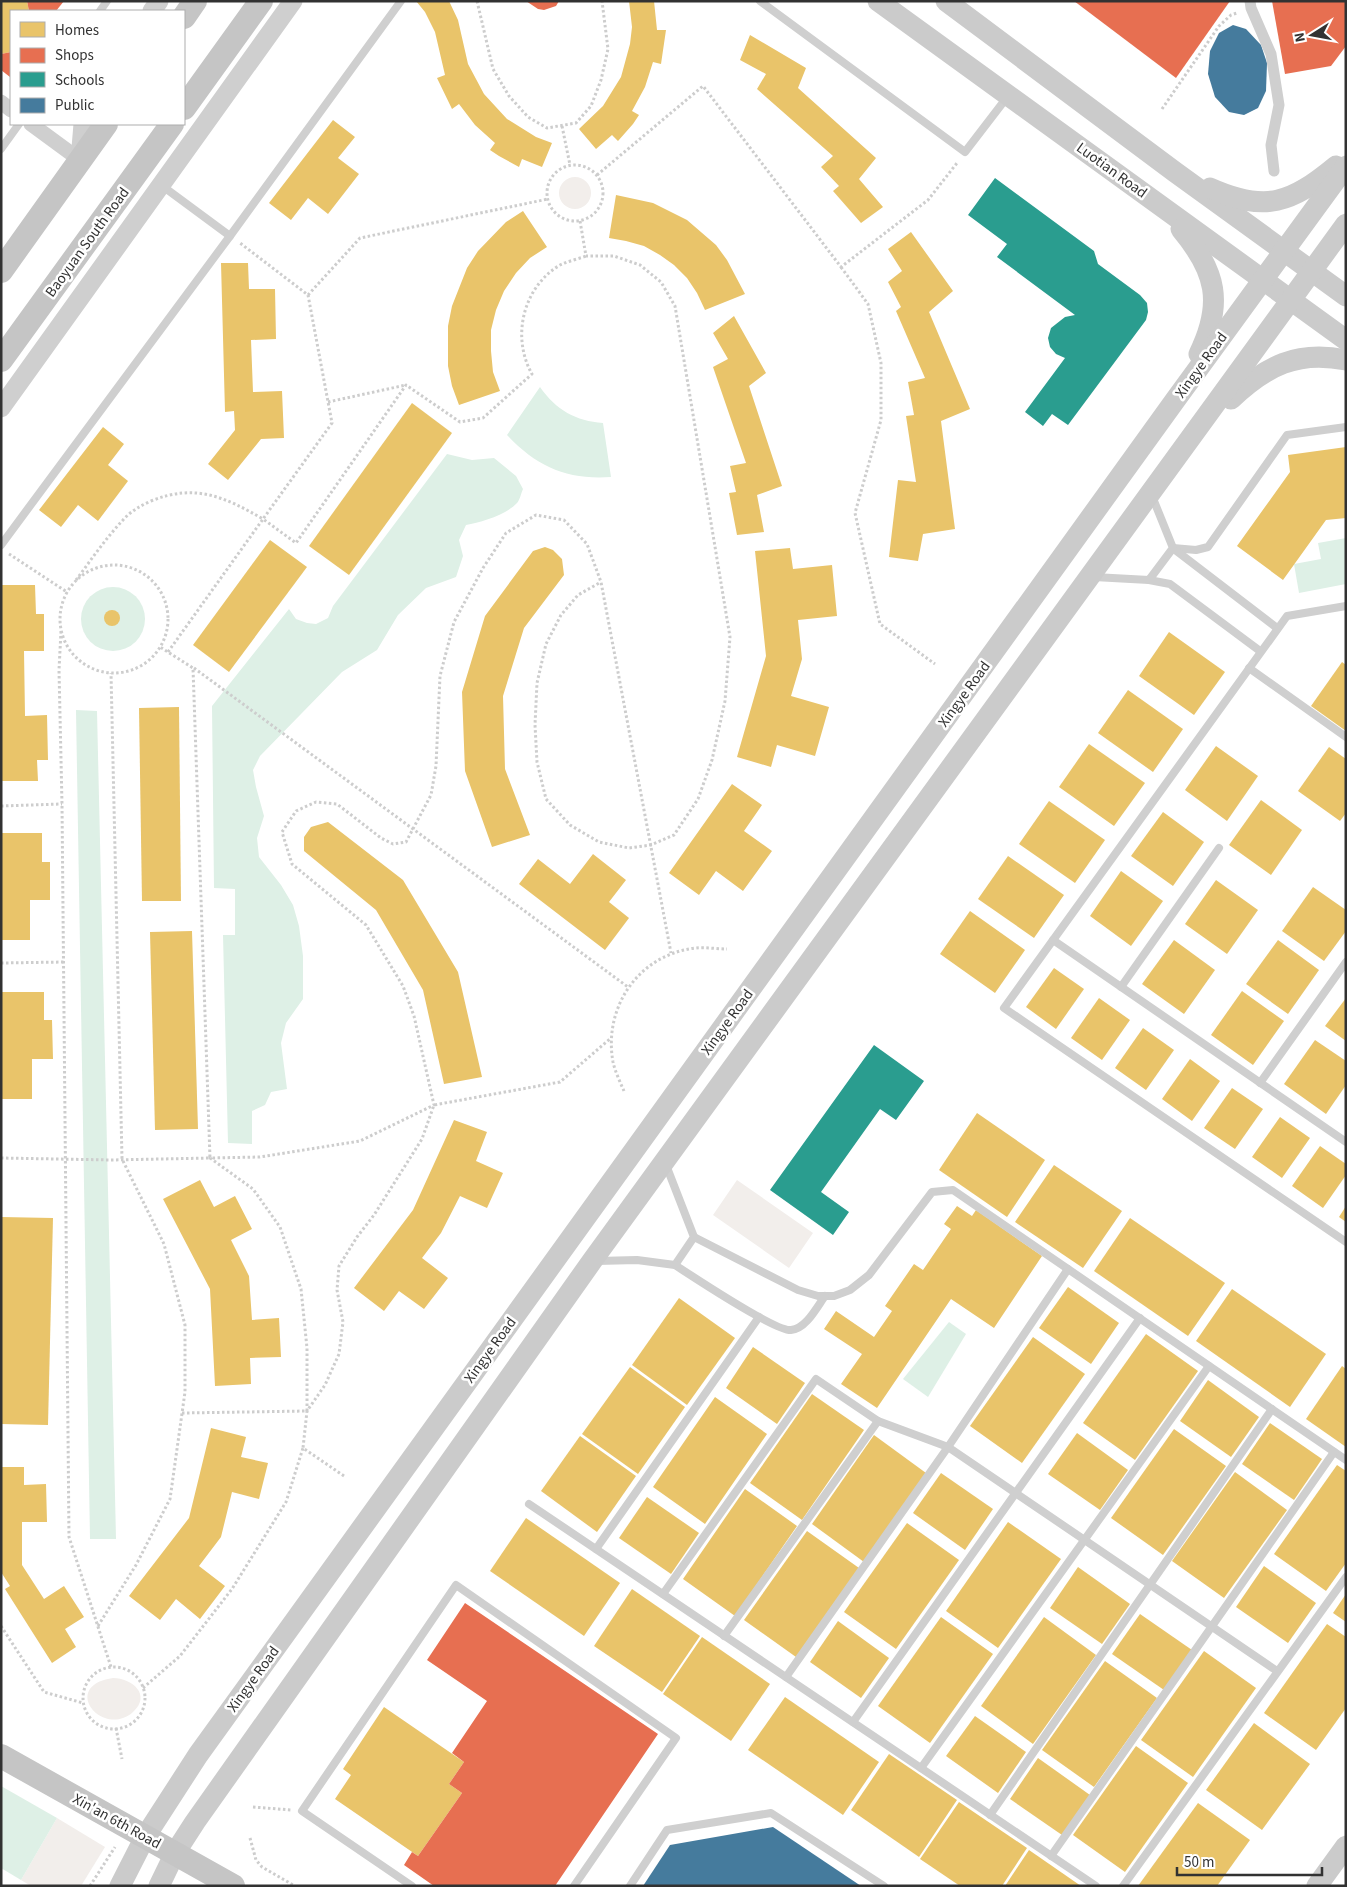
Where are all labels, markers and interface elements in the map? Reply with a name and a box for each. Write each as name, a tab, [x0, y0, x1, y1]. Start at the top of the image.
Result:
legend	[10, 10, 185, 125]
north arrow	[1287, 10, 1337, 60]
text: Homes	[55, 20, 99, 41]
text: N	[1290, 31, 1311, 44]
text: Shops	[55, 45, 94, 66]
text: Schools	[55, 70, 104, 91]
text: Public	[55, 95, 94, 116]
street label: Luotian Road	[1072, 138, 1151, 203]
street label: Baoyuan South Road	[40, 183, 134, 302]
street label: Xingye Road	[1170, 328, 1233, 403]
street label: Xingye Road	[933, 657, 996, 732]
street label: Xingye Road	[696, 985, 759, 1060]
street label: Xingye Road	[459, 1313, 522, 1388]
street label: Xingye Road	[222, 1642, 285, 1717]
street label: Xin'an 6th Road	[69, 1789, 165, 1854]
scale bar	[1177, 1844, 1322, 1876]
text: 50 m	[1184, 1852, 1214, 1873]

